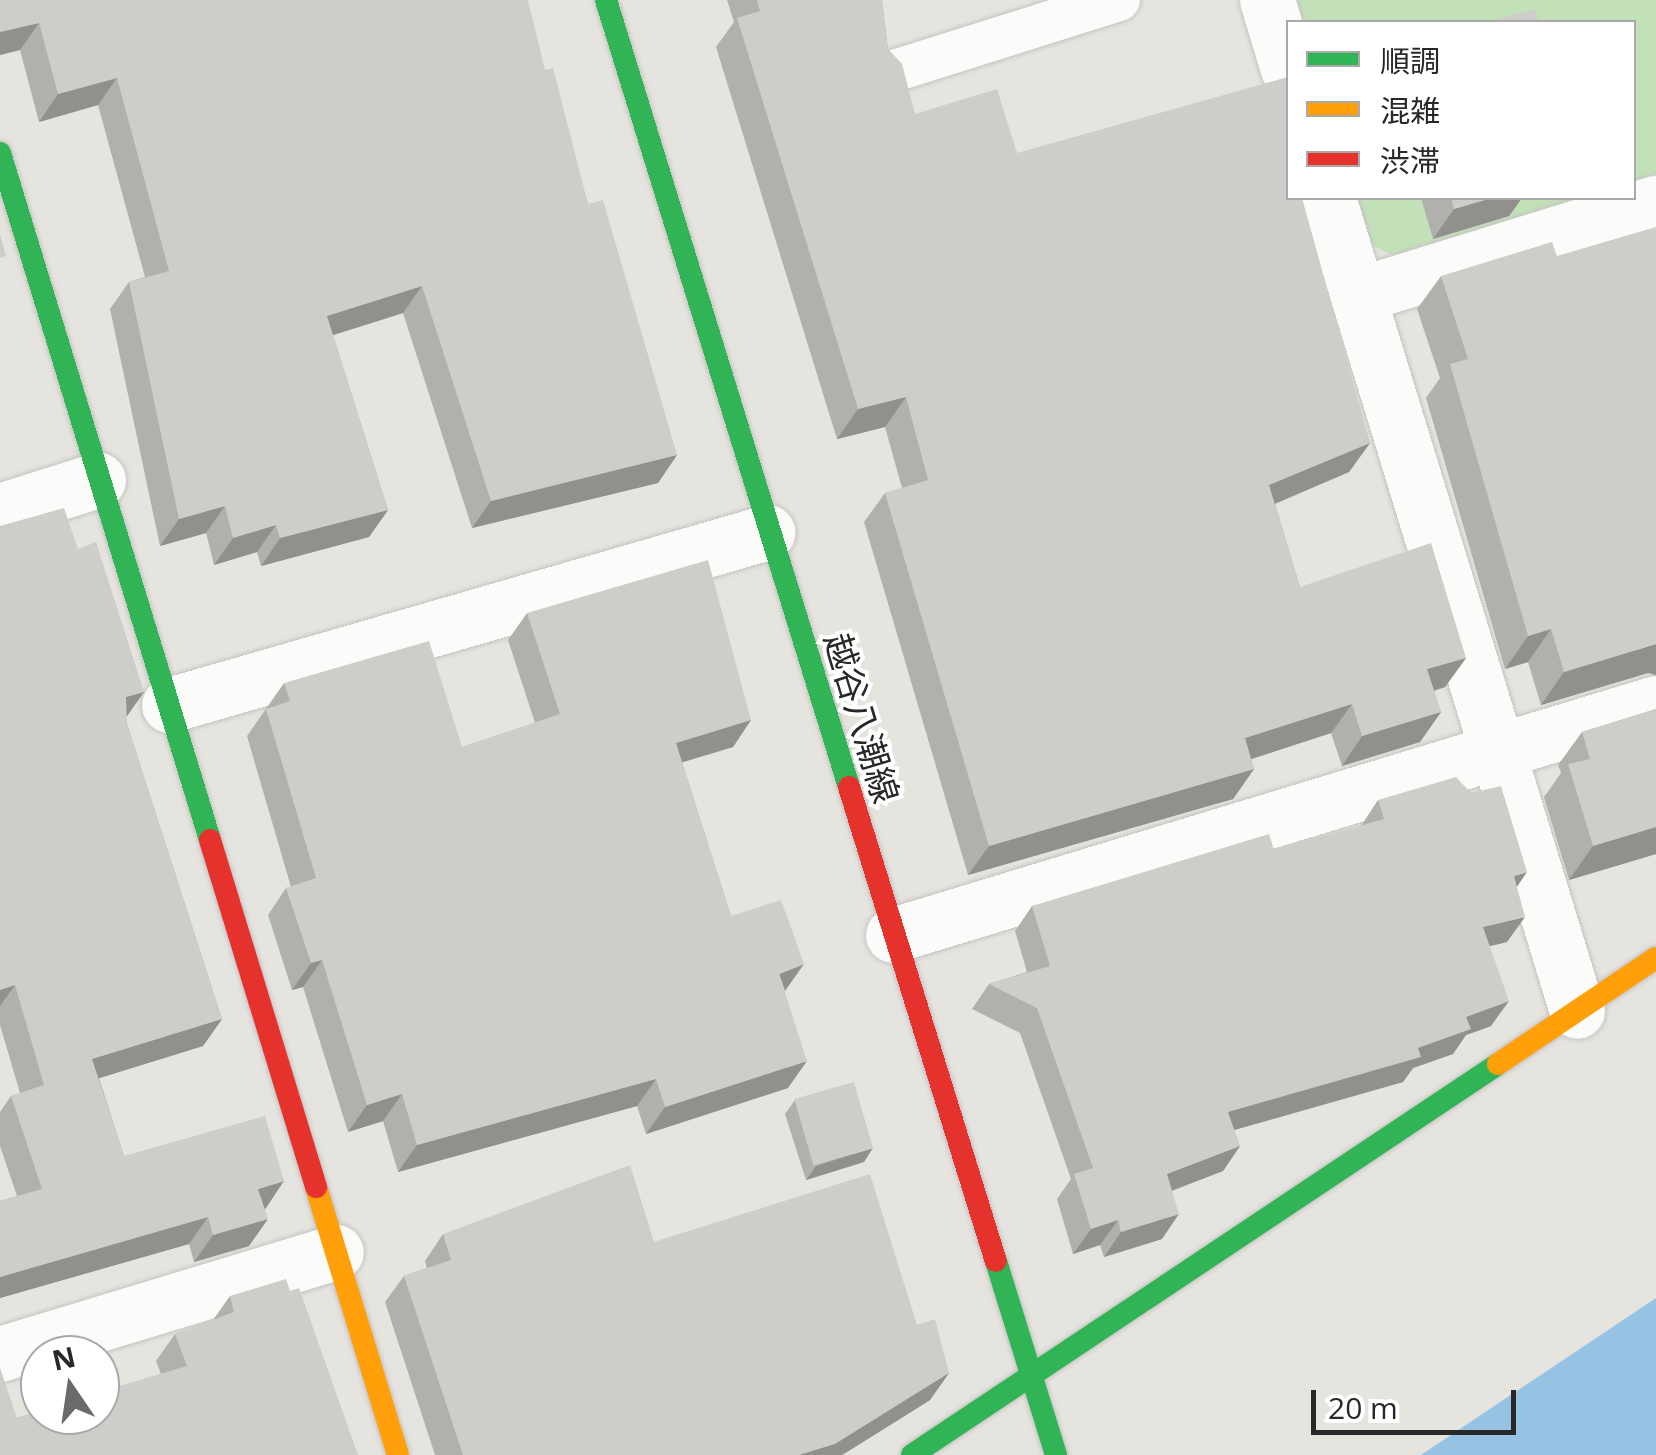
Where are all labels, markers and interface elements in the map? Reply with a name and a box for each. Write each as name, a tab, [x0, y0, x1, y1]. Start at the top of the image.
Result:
legend	[1286, 20, 1636, 200]
text: 順調	[1380, 40, 1440, 81]
text: 混雑	[1380, 90, 1440, 131]
text: 渋滞	[1380, 140, 1440, 181]
street label: 越谷八潮線	[816, 628, 908, 808]
north arrow	[20, 1335, 120, 1435]
text: N	[48, 1337, 79, 1379]
scale bar	[1316, 1370, 1521, 1432]
text: 20 m	[1328, 1387, 1398, 1428]

